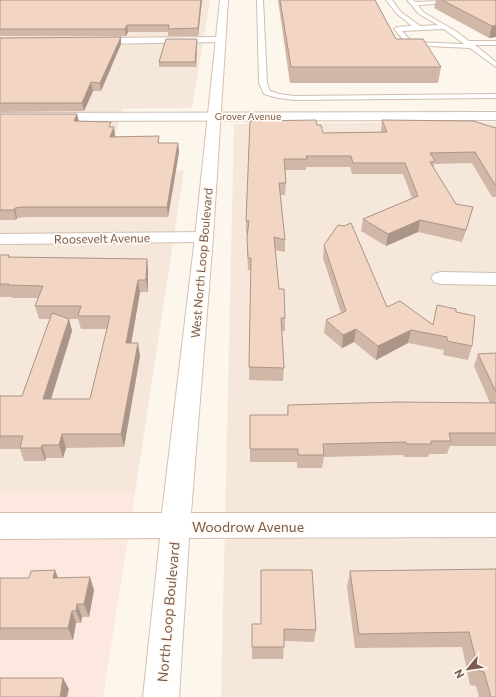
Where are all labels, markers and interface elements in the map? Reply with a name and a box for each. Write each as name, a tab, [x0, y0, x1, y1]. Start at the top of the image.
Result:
street label: Grover Avenue	[215, 110, 281, 122]
street label: West North Loop Boulevard	[187, 187, 215, 339]
street label: Roosevelt Avenue	[54, 230, 150, 246]
street label: Woodrow Avenue	[192, 518, 304, 535]
street label: North Loop Boulevard	[153, 541, 183, 683]
north arrow	[448, 649, 488, 689]
text: N	[451, 667, 467, 681]

